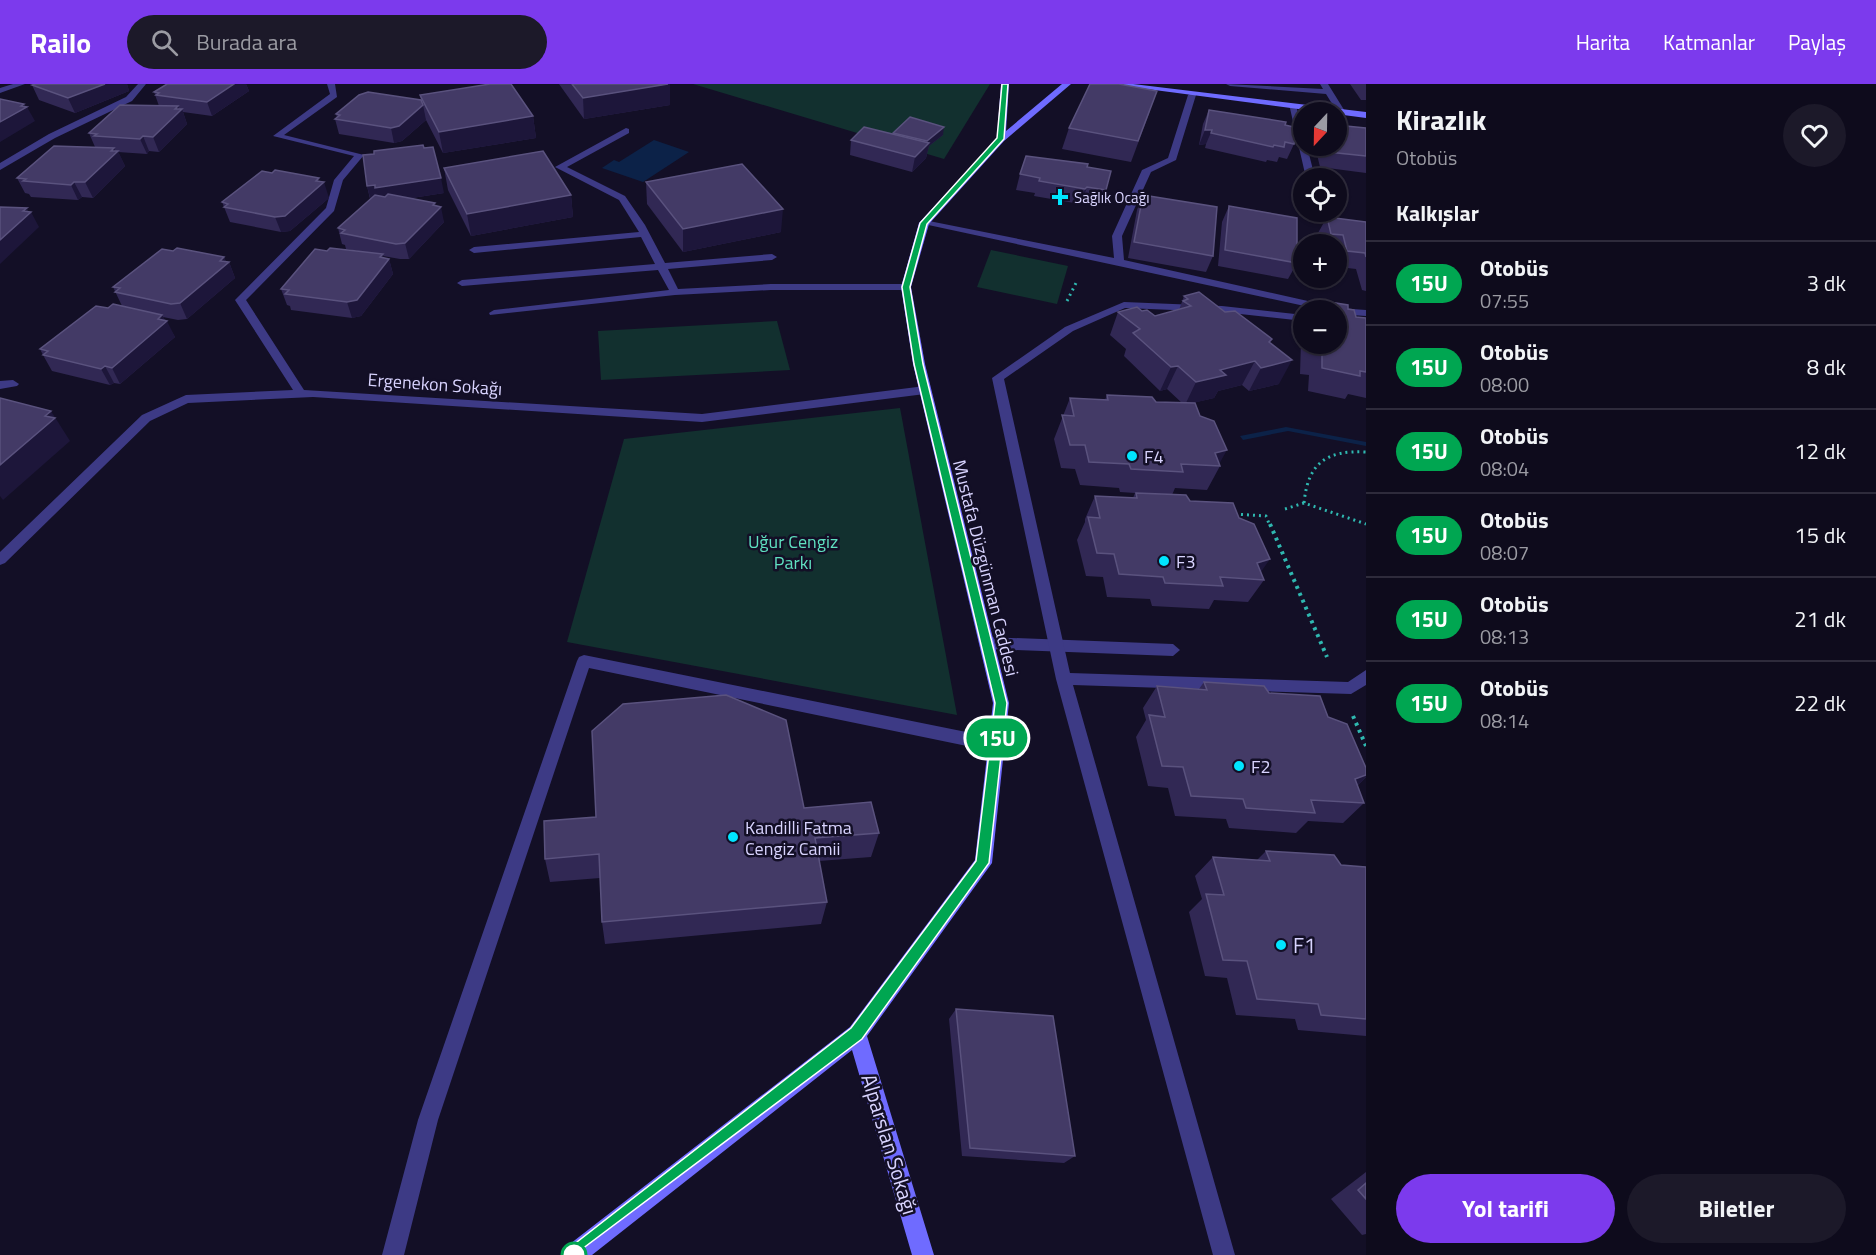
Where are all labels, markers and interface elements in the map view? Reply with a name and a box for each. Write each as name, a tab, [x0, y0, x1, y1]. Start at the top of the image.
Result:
search box	[127, 15, 547, 69]
text: Railo	[30, 21, 91, 64]
text: Burada ara	[196, 25, 297, 59]
icon: search	[148, 26, 181, 59]
text: Harita	[1576, 26, 1630, 58]
text: Katmanlar	[1663, 26, 1755, 58]
text: Paylaş	[1788, 26, 1846, 58]
text: Kirazlık	[1396, 98, 1486, 141]
north arrow	[1293, 102, 1347, 156]
map controls	[1293, 102, 1347, 354]
button: heart	[1783, 104, 1846, 167]
text: Otobüs	[1396, 142, 1457, 173]
button: locate	[1293, 168, 1347, 222]
place label: Sağlık Ocağı	[1074, 186, 1150, 209]
marker: Sağlık Ocağı	[1051, 188, 1069, 206]
text: Kalkışlar	[1396, 196, 1479, 230]
button: +	[1293, 234, 1347, 288]
text: Otobüs	[1480, 251, 1549, 285]
text: 3 dk	[1807, 266, 1846, 300]
text: 15U	[1410, 267, 1448, 299]
text: 07:55	[1480, 285, 1529, 316]
button: −	[1293, 300, 1347, 354]
text: Otobüs	[1480, 335, 1549, 369]
text: 8 dk	[1807, 350, 1846, 384]
text: 15U	[1410, 351, 1448, 383]
street label: Ergenekon Sokağı	[367, 366, 503, 402]
text: 08:00	[1480, 369, 1529, 400]
text: Otobüs	[1480, 419, 1549, 453]
text: 12 dk	[1794, 434, 1846, 468]
text: 15U	[1410, 435, 1448, 467]
place label: F4	[1144, 443, 1164, 470]
marker: F4	[1125, 449, 1139, 463]
text: 08:04	[1480, 453, 1529, 484]
street label: Mustafa Düzgünman Caddesi	[946, 457, 1026, 679]
text: Otobüs	[1480, 503, 1549, 537]
text: 15 dk	[1794, 518, 1846, 552]
text: 15U	[1410, 519, 1448, 551]
park label: Uğur Cengiz Parkı	[748, 528, 838, 576]
text: 08:07	[1480, 537, 1529, 568]
place label: F3	[1176, 548, 1196, 575]
marker: F3	[1157, 554, 1171, 568]
text: Otobüs	[1480, 587, 1549, 621]
text: 21 dk	[1794, 602, 1846, 636]
text: 15U	[1410, 603, 1448, 635]
text: 08:13	[1480, 621, 1529, 652]
text: Otobüs	[1480, 671, 1549, 705]
text: 22 dk	[1794, 686, 1846, 720]
text: 15U	[1410, 687, 1448, 719]
text: 08:14	[1480, 705, 1529, 736]
line badge: 15U	[962, 718, 1032, 758]
text: 15U	[978, 722, 1016, 754]
place label: F2	[1251, 753, 1271, 780]
marker: F2	[1232, 759, 1246, 773]
place label: Kandilli Fatma Cengiz Camii	[745, 814, 852, 862]
marker: Kandilli Fatma Cengiz Camii	[726, 830, 740, 844]
place label: F1	[1293, 929, 1316, 961]
marker: F1	[1274, 938, 1288, 952]
street label: Alparslan Sokağı	[853, 1070, 927, 1218]
button: Yol tarifi	[1396, 1174, 1615, 1243]
button: Biletler	[1627, 1174, 1846, 1243]
unlabelled marker	[561, 1242, 587, 1255]

